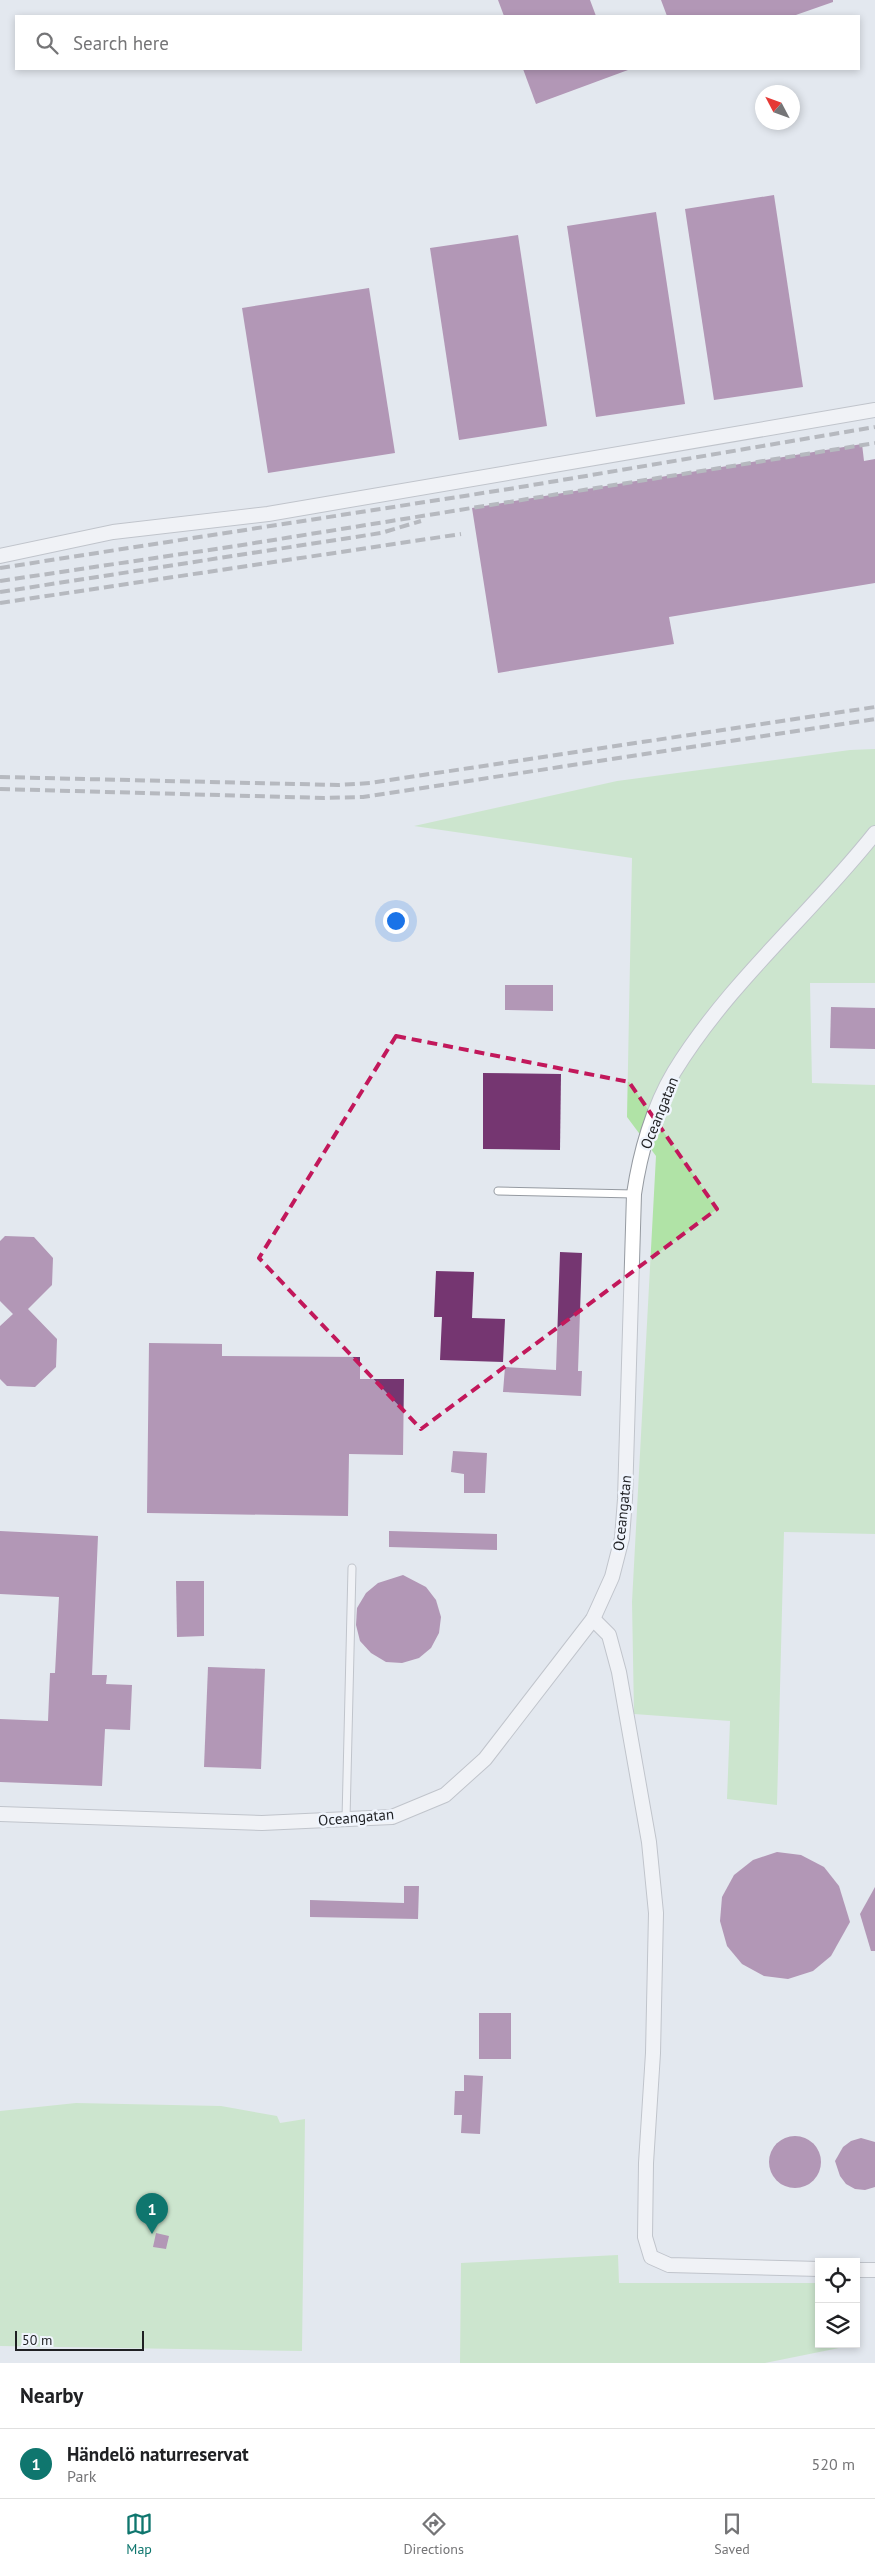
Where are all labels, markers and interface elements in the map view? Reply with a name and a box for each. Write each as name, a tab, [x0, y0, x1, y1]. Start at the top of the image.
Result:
search box	[15, 15, 860, 70]
icon: search	[33, 29, 61, 57]
text: Search here	[73, 31, 169, 55]
north arrow	[755, 85, 800, 130]
your location	[383, 908, 409, 934]
street label: Oceangatan	[636, 1074, 682, 1152]
street label: Oceangatan	[609, 1474, 635, 1552]
street label: Oceangatan	[317, 1804, 395, 1830]
pin: 1	[136, 2193, 168, 2234]
map controls	[815, 2258, 860, 2348]
button: locate	[815, 2258, 860, 2303]
button: layers	[815, 2303, 860, 2348]
scale bar	[15, 2328, 144, 2351]
text: 50 m	[22, 2331, 52, 2349]
text: Nearby	[20, 2382, 83, 2409]
text: Händelö naturreservat	[67, 2442, 249, 2466]
text: 1	[31, 2454, 41, 2474]
text: 520 m	[812, 2454, 855, 2474]
text: Park	[67, 2466, 96, 2486]
tab: Map	[125, 2510, 153, 2558]
tab: Directions	[403, 2510, 464, 2558]
tab: Saved	[714, 2510, 750, 2558]

